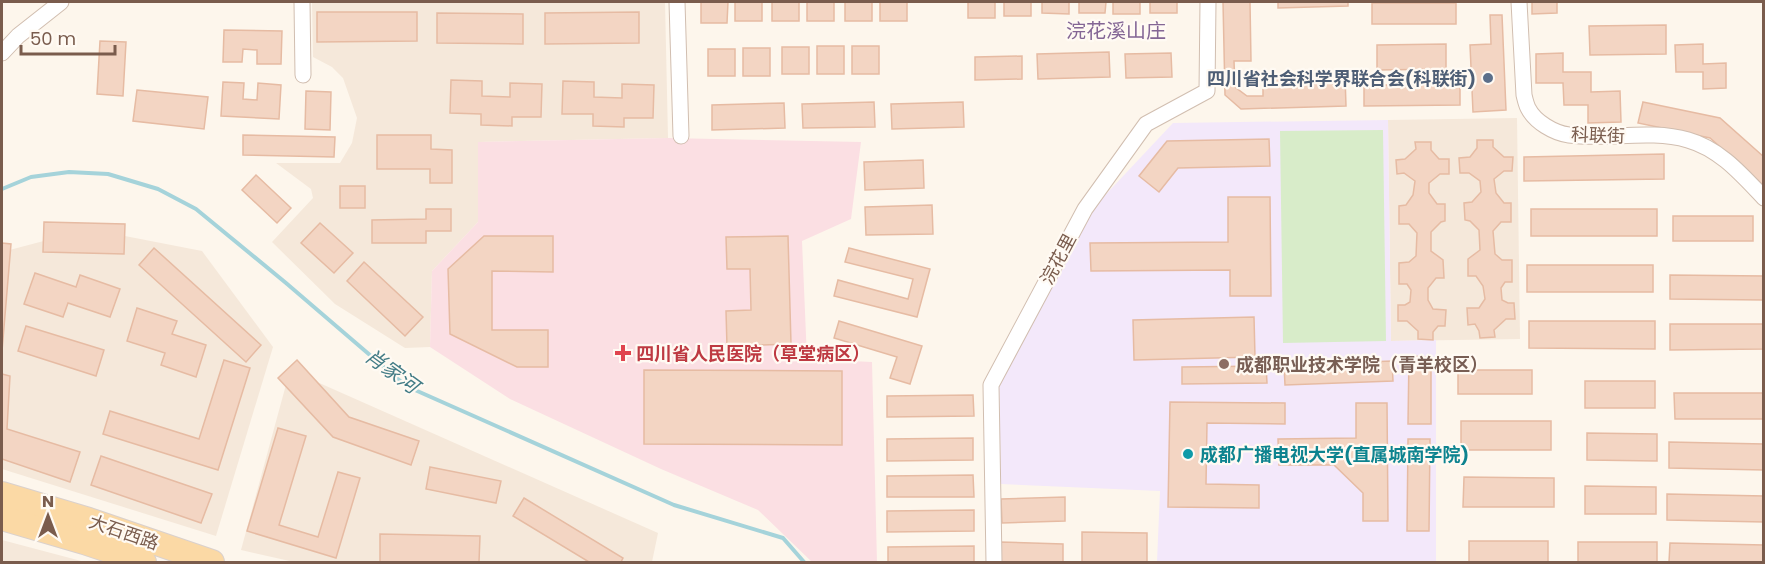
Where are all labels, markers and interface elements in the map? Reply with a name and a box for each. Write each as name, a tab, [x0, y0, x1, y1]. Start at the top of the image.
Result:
district label: 浣花溪山庄	[1066, 17, 1166, 45]
scale bar	[21, 18, 116, 56]
text: 50 m	[30, 26, 76, 51]
place label: 四川省社会科学界联合会(科联街)	[1207, 66, 1476, 91]
marker: 四川省社会科学界联合会(科联街)	[1481, 71, 1495, 85]
street label: 科联街	[1571, 122, 1625, 148]
street label: 浣花里	[1034, 229, 1082, 289]
place label: 四川省人民医院（草堂病区）	[636, 341, 870, 366]
water label: 肖家河	[360, 342, 428, 402]
marker: 四川省人民医院（草堂病区）	[614, 344, 632, 362]
place label: 成都职业技术学院（青羊校区）	[1236, 352, 1488, 377]
marker: 成都职业技术学院（青羊校区）	[1217, 357, 1231, 371]
place label: 成都广播电视大学(直属城南学院)	[1200, 442, 1469, 467]
marker: 成都广播电视大学(直属城南学院)	[1181, 447, 1195, 461]
north arrow	[18, 486, 78, 546]
text: N	[42, 490, 54, 513]
street label: 大石西路	[86, 508, 162, 556]

